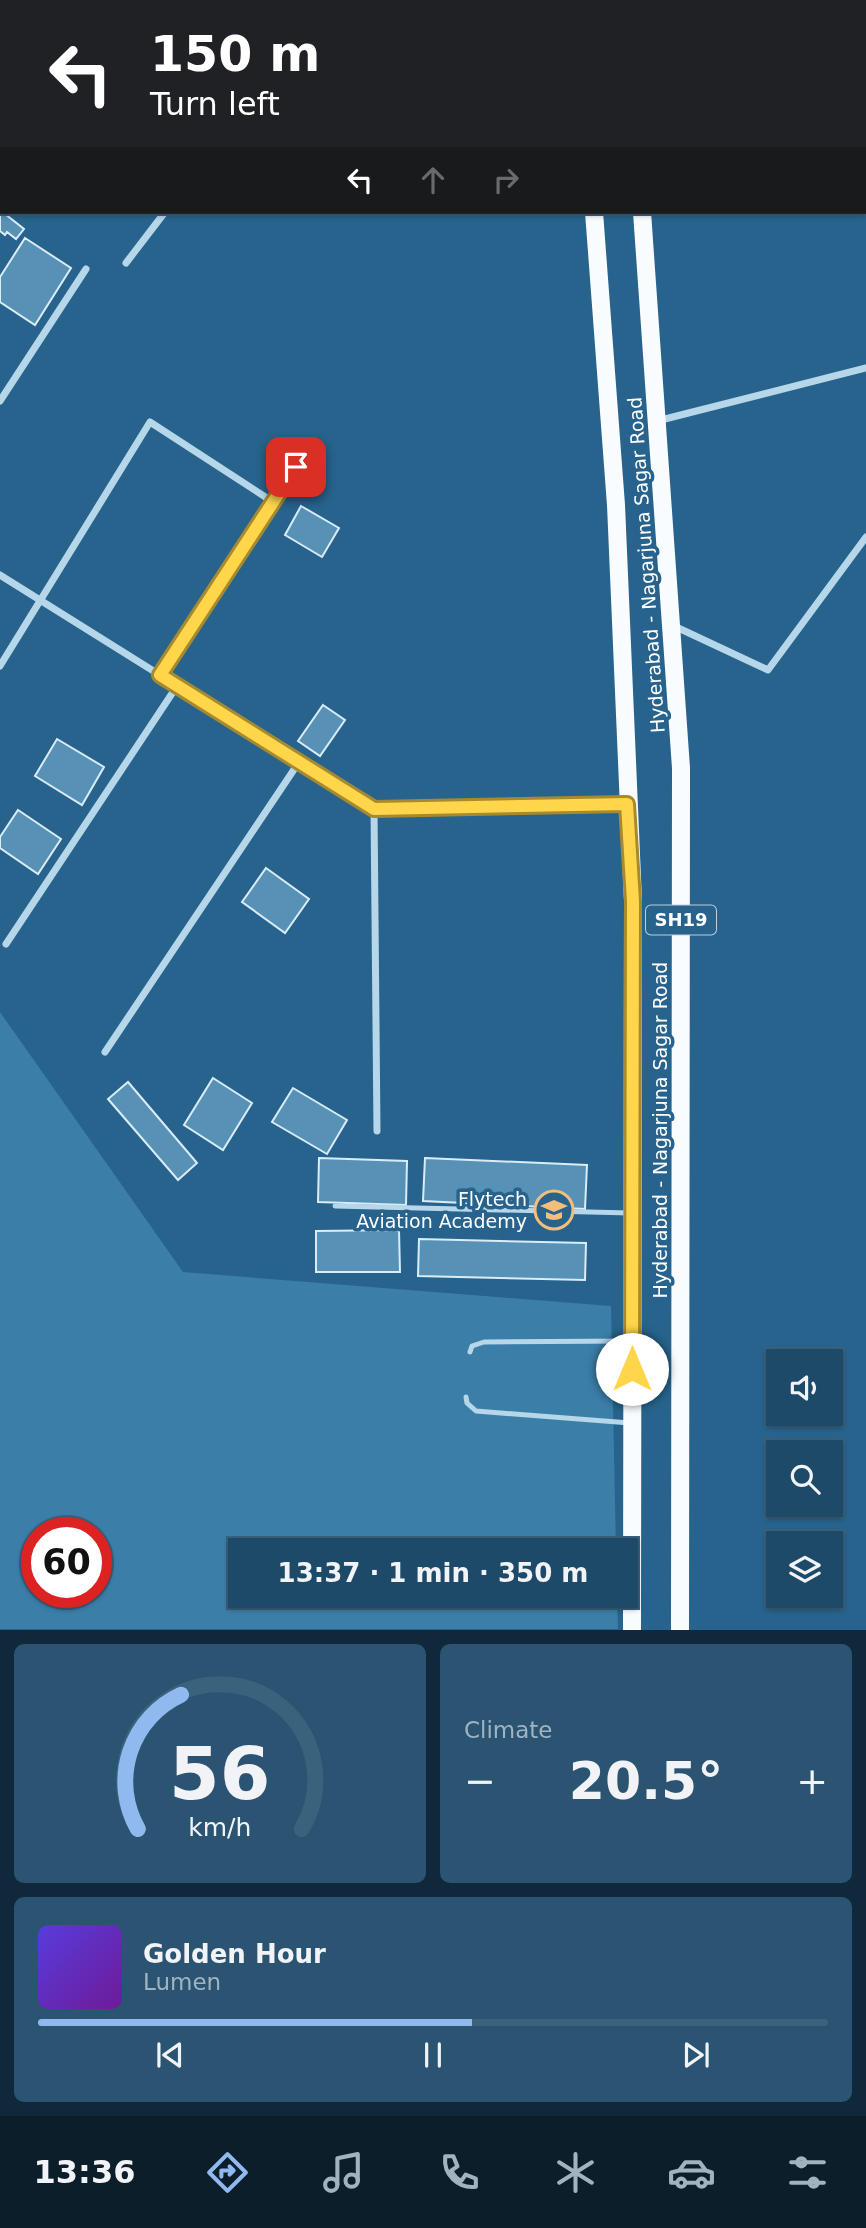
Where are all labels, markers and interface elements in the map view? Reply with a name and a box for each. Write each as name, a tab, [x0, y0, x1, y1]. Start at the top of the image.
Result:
text: 150 m	[150, 26, 320, 83]
icon: left	[35, 28, 126, 119]
text: Turn left	[150, 85, 280, 123]
icon: left	[341, 161, 379, 199]
icon: ahead	[414, 161, 452, 199]
icon: right	[487, 161, 525, 199]
street label: Hyderabad - Nagarjuna Sagar Road	[623, 396, 669, 734]
pin	[266, 437, 326, 497]
icon: arrive	[277, 448, 315, 486]
road number: SH19	[646, 905, 716, 934]
street label: Hyderabad - Nagarjuna Sagar Road	[649, 962, 671, 1298]
place label: Flytech Aviation Academy	[356, 1188, 527, 1232]
school or university icon: Flytech Aviation Academy	[533, 1189, 575, 1231]
position arrow	[595, 1332, 669, 1406]
map controls	[766, 1349, 843, 1608]
button: sound	[766, 1349, 843, 1426]
button: search	[766, 1440, 843, 1517]
speed limit sign: 60	[21, 1517, 112, 1608]
button: layers	[766, 1531, 843, 1608]
text: 13:37 · 1 min · 350 m	[278, 1558, 588, 1588]
text: Climate	[464, 1717, 553, 1743]
text: 56	[169, 1732, 271, 1817]
text: 20.5°	[569, 1751, 723, 1811]
text: −	[464, 1759, 496, 1803]
text: +	[796, 1759, 828, 1803]
text: km/h	[188, 1813, 252, 1842]
text: Golden Hour	[143, 1939, 326, 1969]
text: Lumen	[143, 1969, 221, 1995]
icon: previous	[151, 2036, 189, 2074]
icon: pause	[414, 2036, 452, 2074]
icon: next	[677, 2036, 715, 2074]
icon: directions	[203, 2148, 252, 2197]
icon: music	[319, 2148, 368, 2197]
icon: phone	[435, 2148, 484, 2197]
icon: climate	[551, 2148, 600, 2197]
icon: car	[667, 2148, 716, 2197]
icon: filters	[783, 2148, 832, 2197]
text: 13:36	[34, 2153, 135, 2191]

